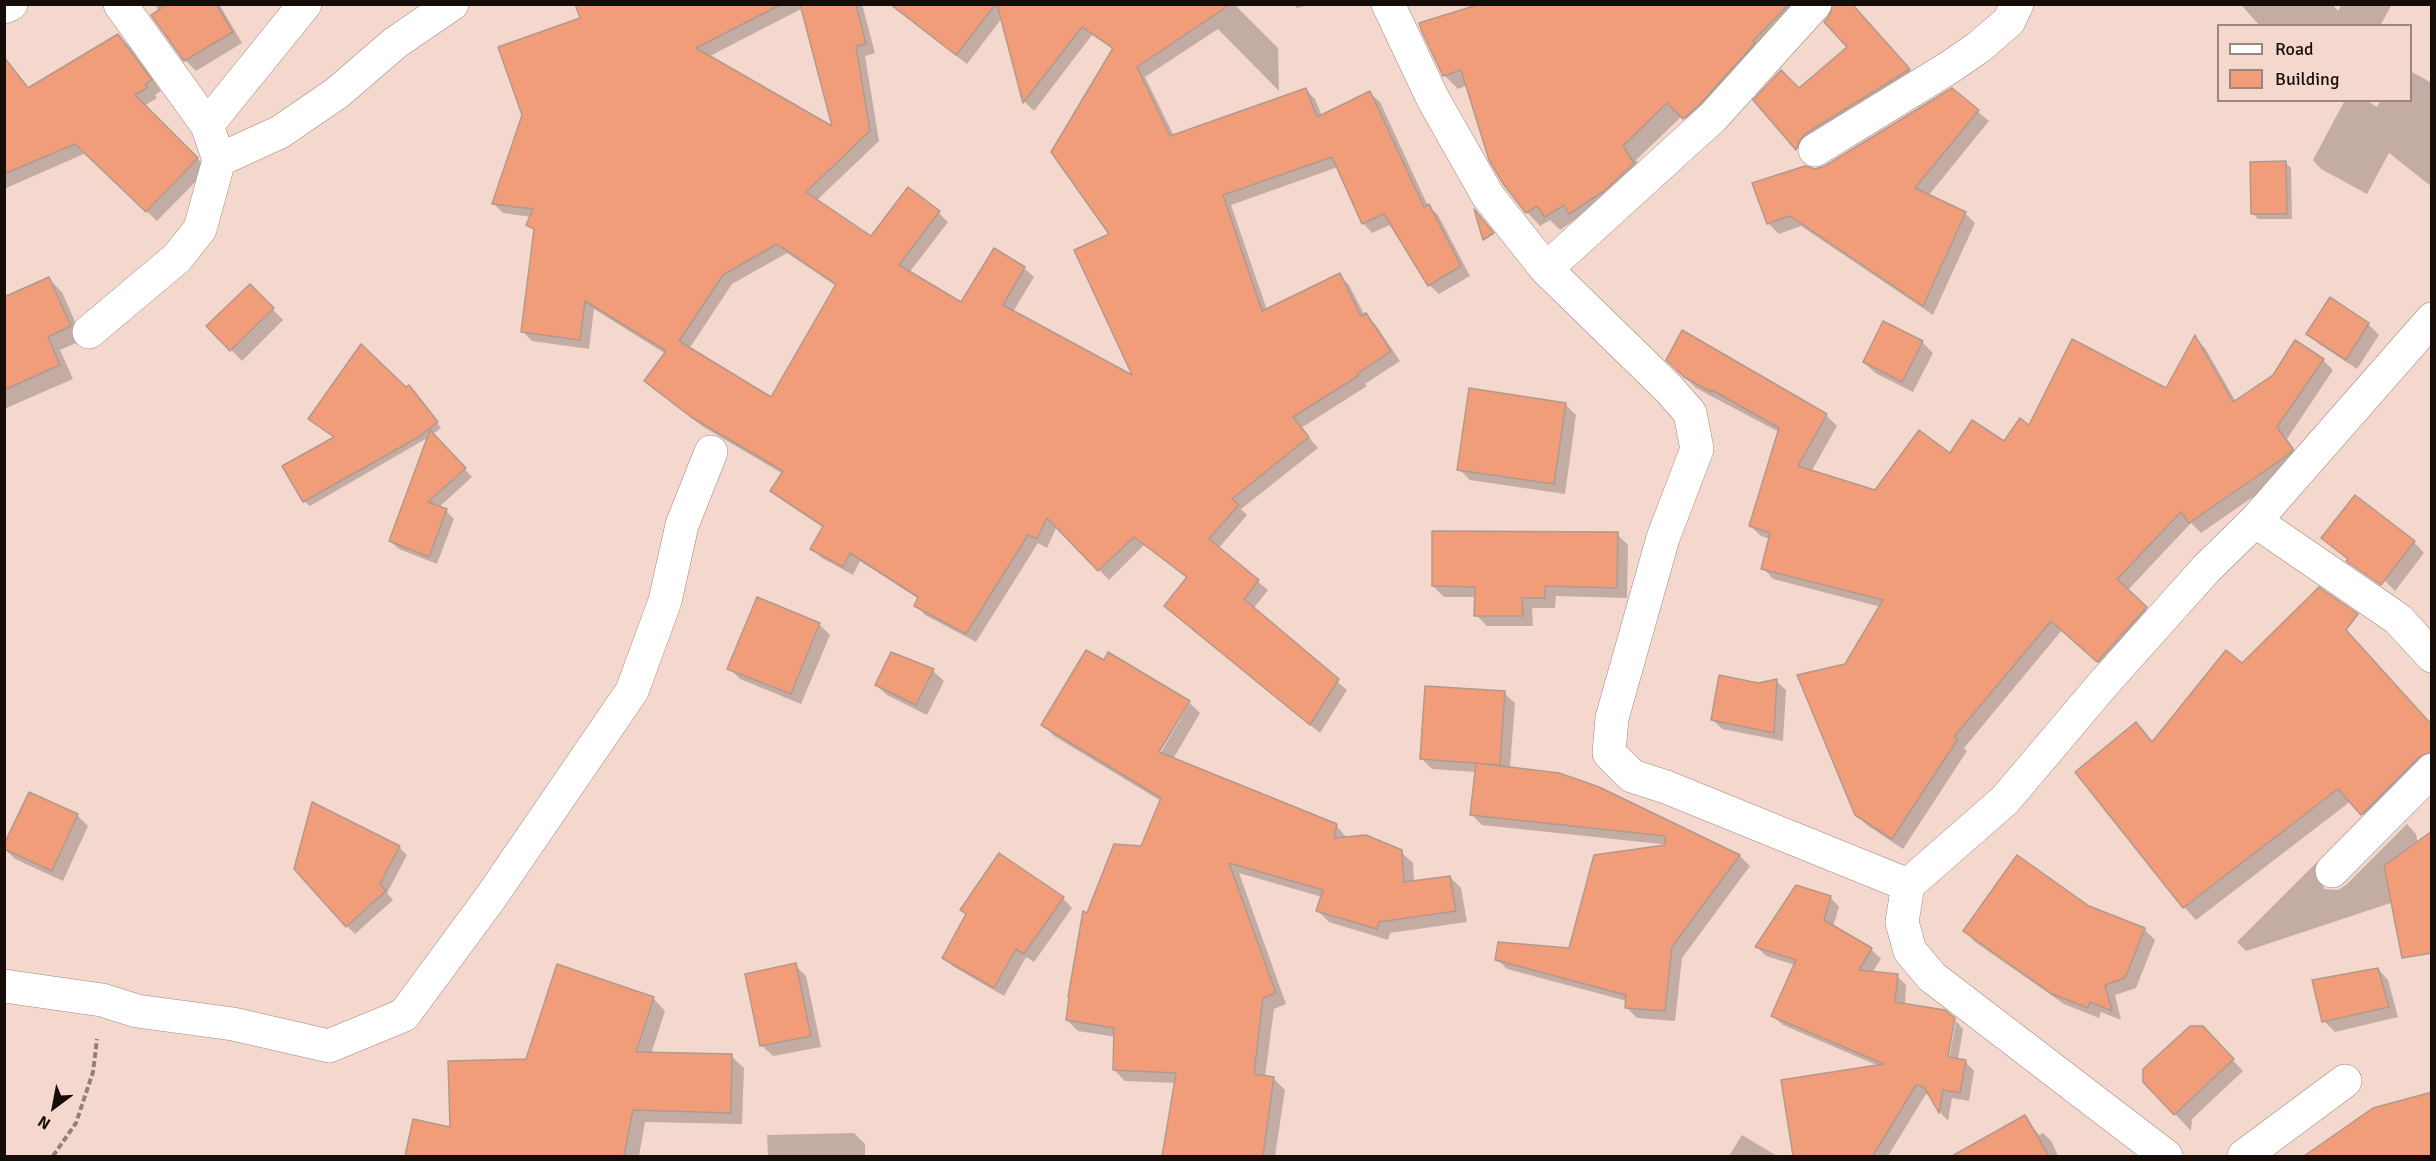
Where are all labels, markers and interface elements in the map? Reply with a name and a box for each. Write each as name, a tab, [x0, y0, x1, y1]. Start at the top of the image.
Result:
legend	[2217, 24, 2412, 102]
text: Road	[2275, 38, 2314, 60]
text: Building	[2275, 68, 2339, 90]
north arrow	[24, 1077, 84, 1137]
text: N	[34, 1111, 54, 1134]

